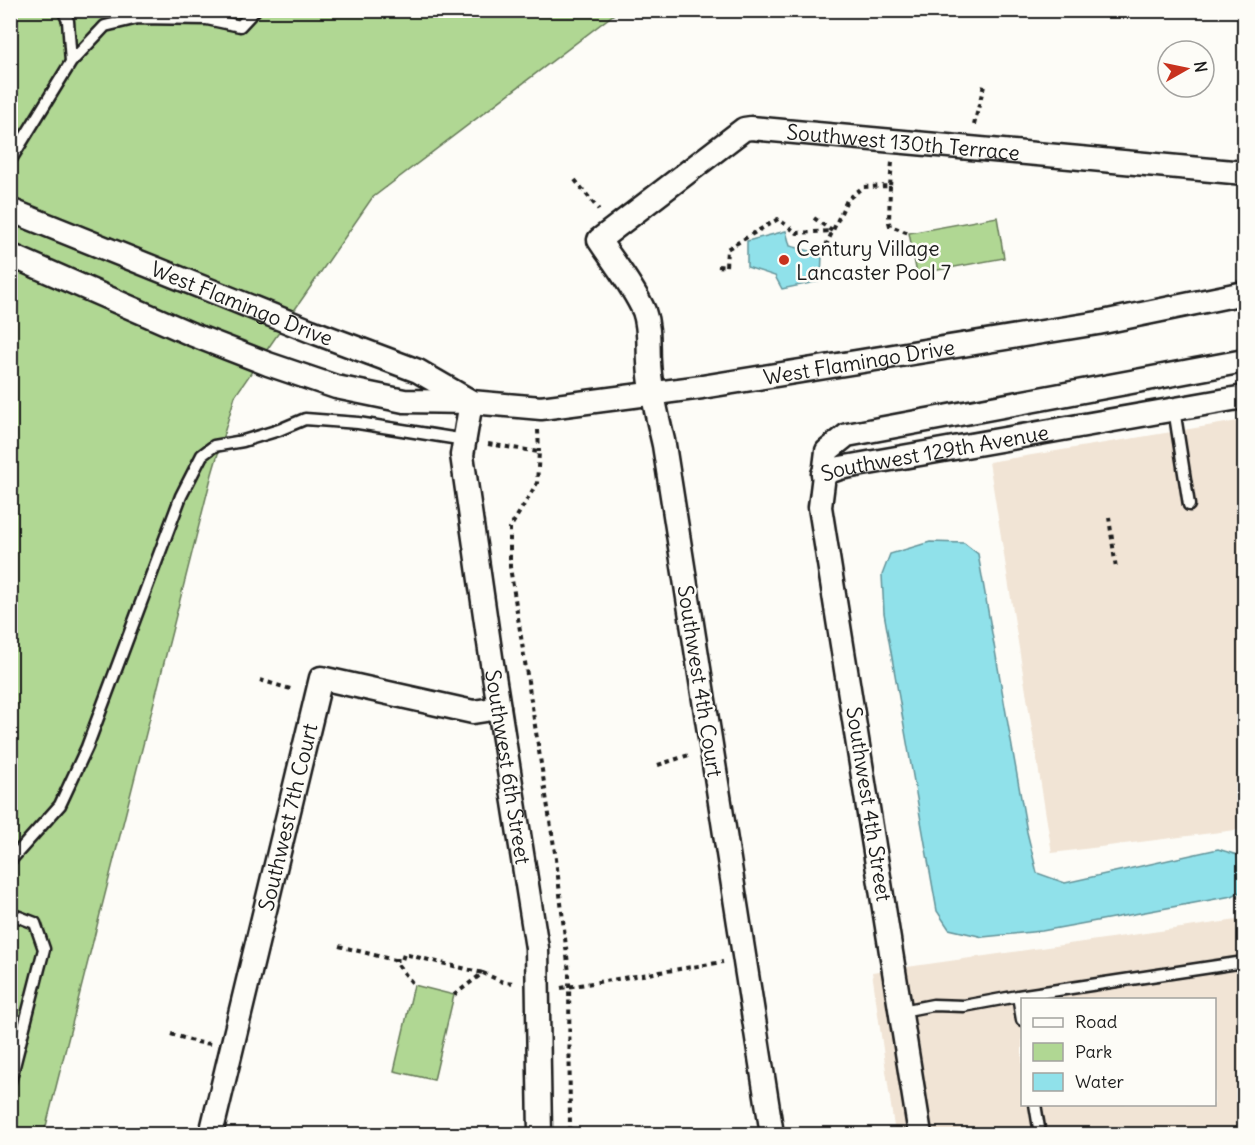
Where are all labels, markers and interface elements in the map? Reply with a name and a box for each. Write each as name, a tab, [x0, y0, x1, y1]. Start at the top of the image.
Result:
north arrow	[1156, 39, 1216, 99]
text: N	[1190, 60, 1212, 74]
street label: Southwest 130th Terrace	[785, 118, 1021, 166]
place label: Century Village Lancaster Pool 7	[796, 235, 951, 286]
marker: Century Village Lancaster Pool 7	[777, 253, 791, 267]
street label: West Flamingo Drive	[147, 255, 337, 351]
street label: West Flamingo Drive	[761, 333, 957, 390]
street label: Southwest 129th Avenue	[817, 418, 1051, 487]
street label: Southwest 4th Court	[671, 583, 729, 779]
street label: Southwest 6th Street	[480, 668, 537, 866]
street label: Southwest 4th Street	[840, 705, 898, 903]
street label: Southwest 7th Court	[252, 721, 323, 914]
legend	[1021, 998, 1216, 1106]
text: Road	[1075, 1010, 1118, 1033]
text: Park	[1075, 1040, 1112, 1063]
text: Water	[1075, 1070, 1125, 1093]

